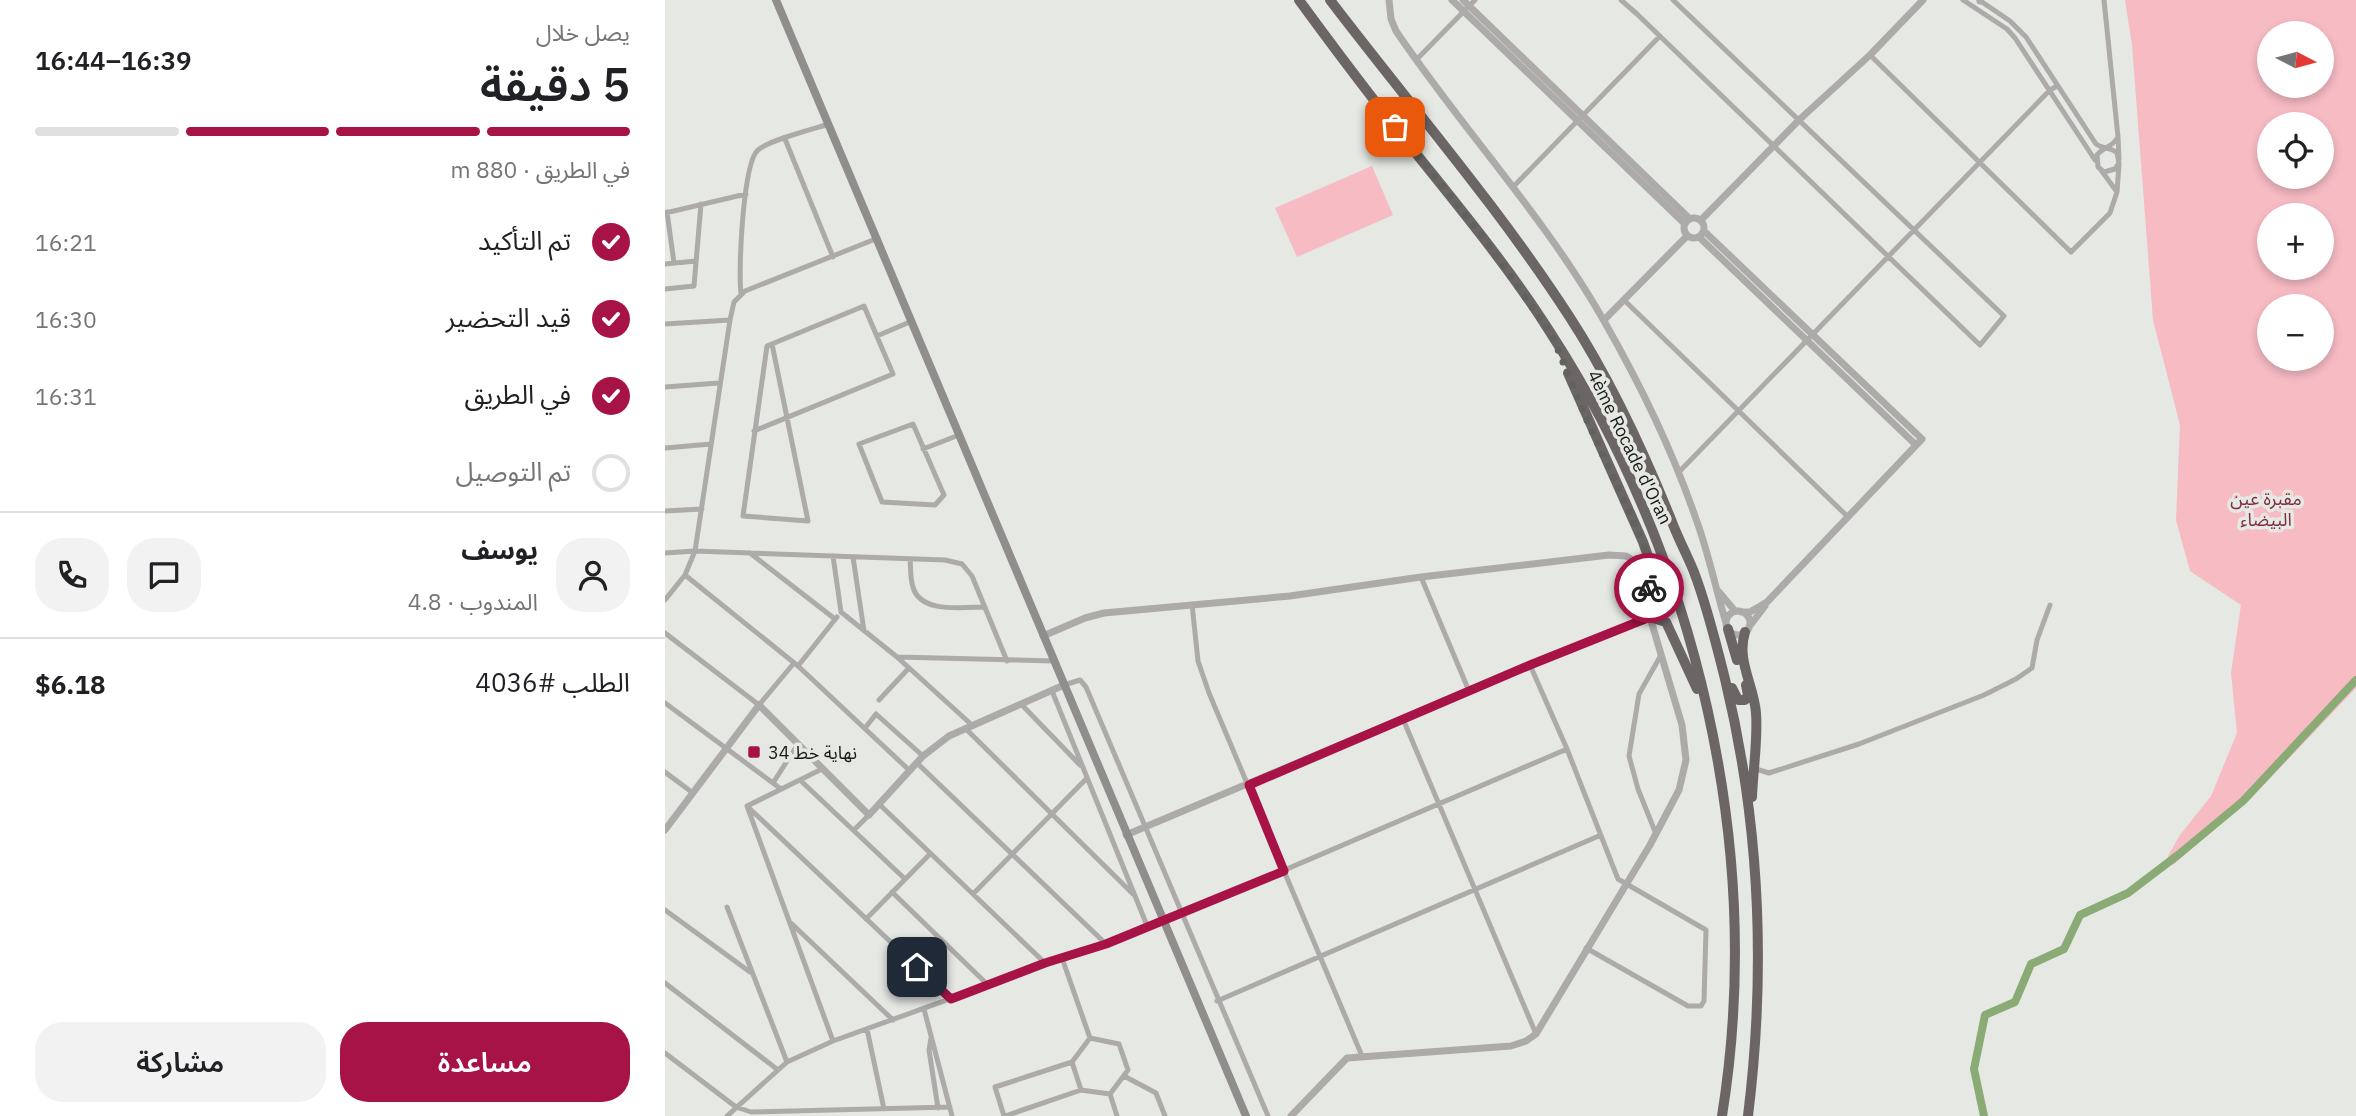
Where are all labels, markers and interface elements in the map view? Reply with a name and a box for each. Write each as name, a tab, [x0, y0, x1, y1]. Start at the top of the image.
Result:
text: يصل خلال	[536, 17, 630, 47]
north arrow	[2257, 21, 2335, 98]
map controls	[2257, 21, 2334, 371]
text: 16:39–16:44	[35, 43, 192, 77]
text: 5 دقيقة	[480, 54, 630, 114]
pin	[1365, 97, 1425, 157]
icon: bag	[1376, 108, 1414, 146]
button: locate	[2257, 112, 2334, 189]
text: في الطريق · 880 m	[450, 154, 630, 184]
button: +	[2257, 203, 2334, 280]
text: تم التأكيد	[478, 223, 571, 257]
icon: check	[592, 223, 630, 261]
text: 16:21	[35, 227, 97, 257]
button: −	[2257, 294, 2334, 371]
text: قيد التحضير	[446, 300, 571, 334]
icon: check	[592, 300, 630, 338]
text: 16:30	[35, 304, 97, 334]
street label: 4ème Rocade d'Oran	[1583, 366, 1677, 528]
text: في الطريق	[464, 377, 571, 411]
icon: check	[592, 377, 630, 415]
text: 16:31	[35, 381, 97, 411]
text: تم التوصيل	[455, 454, 571, 488]
park label: مقبرة عين البيضاء	[2230, 487, 2302, 531]
text: يوسف	[461, 532, 538, 566]
button: phone	[35, 538, 109, 612]
button: chat	[127, 538, 201, 612]
button: person	[556, 538, 630, 612]
courier	[1614, 553, 1684, 623]
icon: bike	[1630, 569, 1668, 607]
text: المندوب · 4.8	[408, 586, 538, 616]
text: الطلب #4036	[475, 665, 630, 699]
text: $6.18	[35, 667, 106, 701]
place label: نهاية خط 34	[768, 741, 857, 764]
marker: نهاية خط 34	[746, 744, 762, 760]
pin	[887, 937, 947, 997]
icon: home	[898, 948, 936, 986]
button: مشاركة	[35, 1022, 326, 1102]
button: مساعدة	[340, 1022, 630, 1102]

